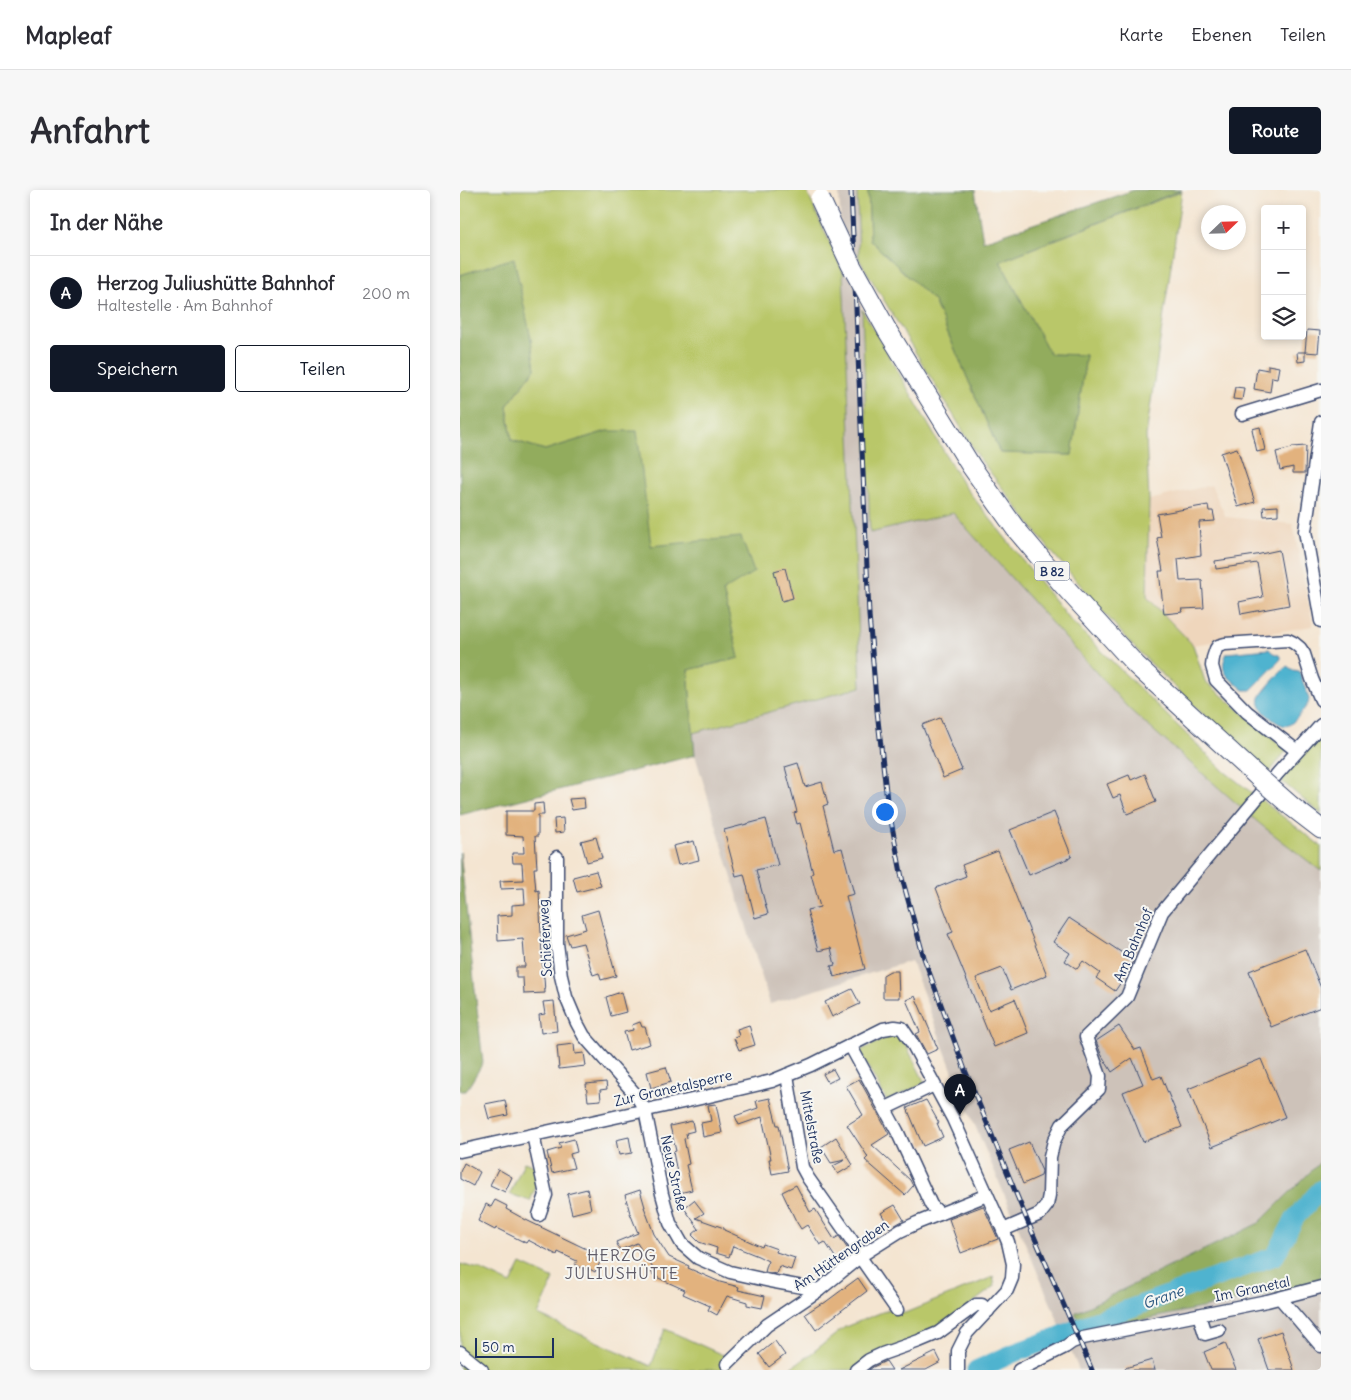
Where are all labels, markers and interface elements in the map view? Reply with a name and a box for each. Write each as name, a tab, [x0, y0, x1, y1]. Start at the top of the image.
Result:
text: Mapleaf	[25, 20, 112, 50]
text: Karte	[1119, 23, 1163, 46]
text: Ebenen	[1191, 23, 1252, 46]
text: Teilen	[1280, 23, 1326, 46]
button: Route	[1229, 107, 1321, 154]
text: Anfahrt	[30, 108, 150, 152]
north arrow	[1201, 205, 1246, 250]
map controls	[1261, 205, 1306, 340]
button: +	[1261, 205, 1306, 250]
text: In der Nähe	[50, 209, 163, 236]
button: −	[1261, 250, 1306, 295]
text: Herzog Juliushütte Bahnhof	[97, 271, 335, 295]
text: A	[61, 283, 71, 303]
text: 200 m	[362, 283, 410, 303]
text: Haltestelle · Am Bahnhof	[97, 295, 273, 315]
button: layers	[1261, 295, 1306, 340]
button: Speichern	[50, 345, 225, 392]
button: Teilen	[235, 345, 410, 392]
road number: B 82	[1034, 562, 1070, 581]
your location	[872, 799, 898, 825]
street label: Schieferweg	[534, 899, 556, 977]
street label: Am Bahnhof	[1109, 905, 1157, 985]
street label: Zur Granetalsperre	[612, 1066, 734, 1110]
pin: A	[944, 1074, 976, 1115]
street label: Mittelstraße	[796, 1089, 828, 1165]
street label: Neue Straße	[657, 1133, 691, 1213]
street label: Am Hüttengraben	[790, 1215, 892, 1295]
district label: HERZOG JULIUSHÜTTE	[565, 1245, 679, 1283]
street label: Im Granetal	[1213, 1272, 1291, 1306]
water label: Grane	[1140, 1281, 1187, 1313]
scale bar	[475, 1335, 554, 1358]
text: 50 m	[482, 1338, 515, 1356]

